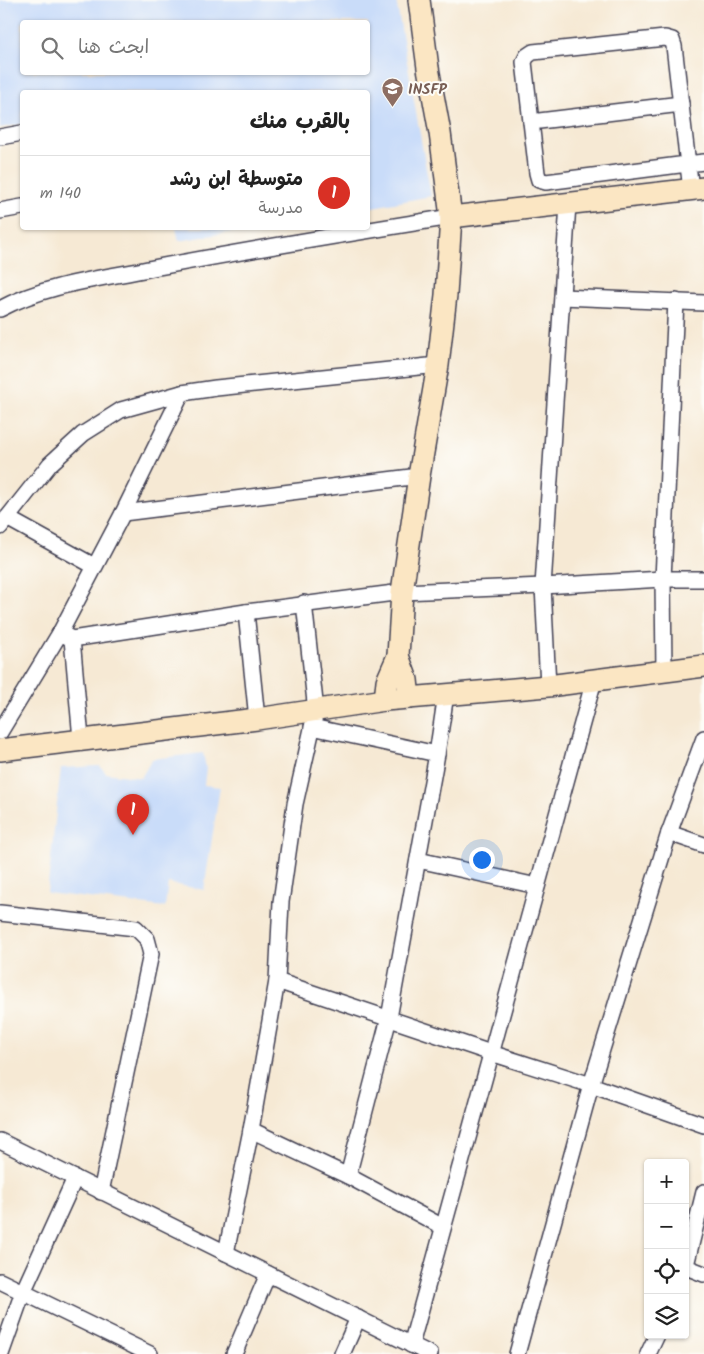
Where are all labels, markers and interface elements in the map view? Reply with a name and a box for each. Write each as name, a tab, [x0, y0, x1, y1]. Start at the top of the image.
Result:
search box	[20, 20, 370, 75]
text: ابحث هنا	[78, 33, 149, 63]
icon: search	[38, 34, 66, 62]
school or university icon: INSFP	[380, 77, 404, 108]
place label: INSFP	[408, 78, 448, 102]
text: بالقرب منك	[250, 106, 350, 139]
text: متوسطة ابن رشد	[170, 165, 303, 195]
text: 140 m	[40, 181, 81, 206]
text: 1	[332, 181, 336, 206]
text: مدرسة	[258, 196, 303, 221]
pin: 1	[117, 794, 149, 835]
your location	[469, 847, 495, 873]
map controls	[644, 1159, 689, 1339]
button: +	[644, 1159, 689, 1204]
button: −	[644, 1204, 689, 1249]
button: locate	[644, 1249, 689, 1294]
button: layers	[644, 1294, 689, 1339]

